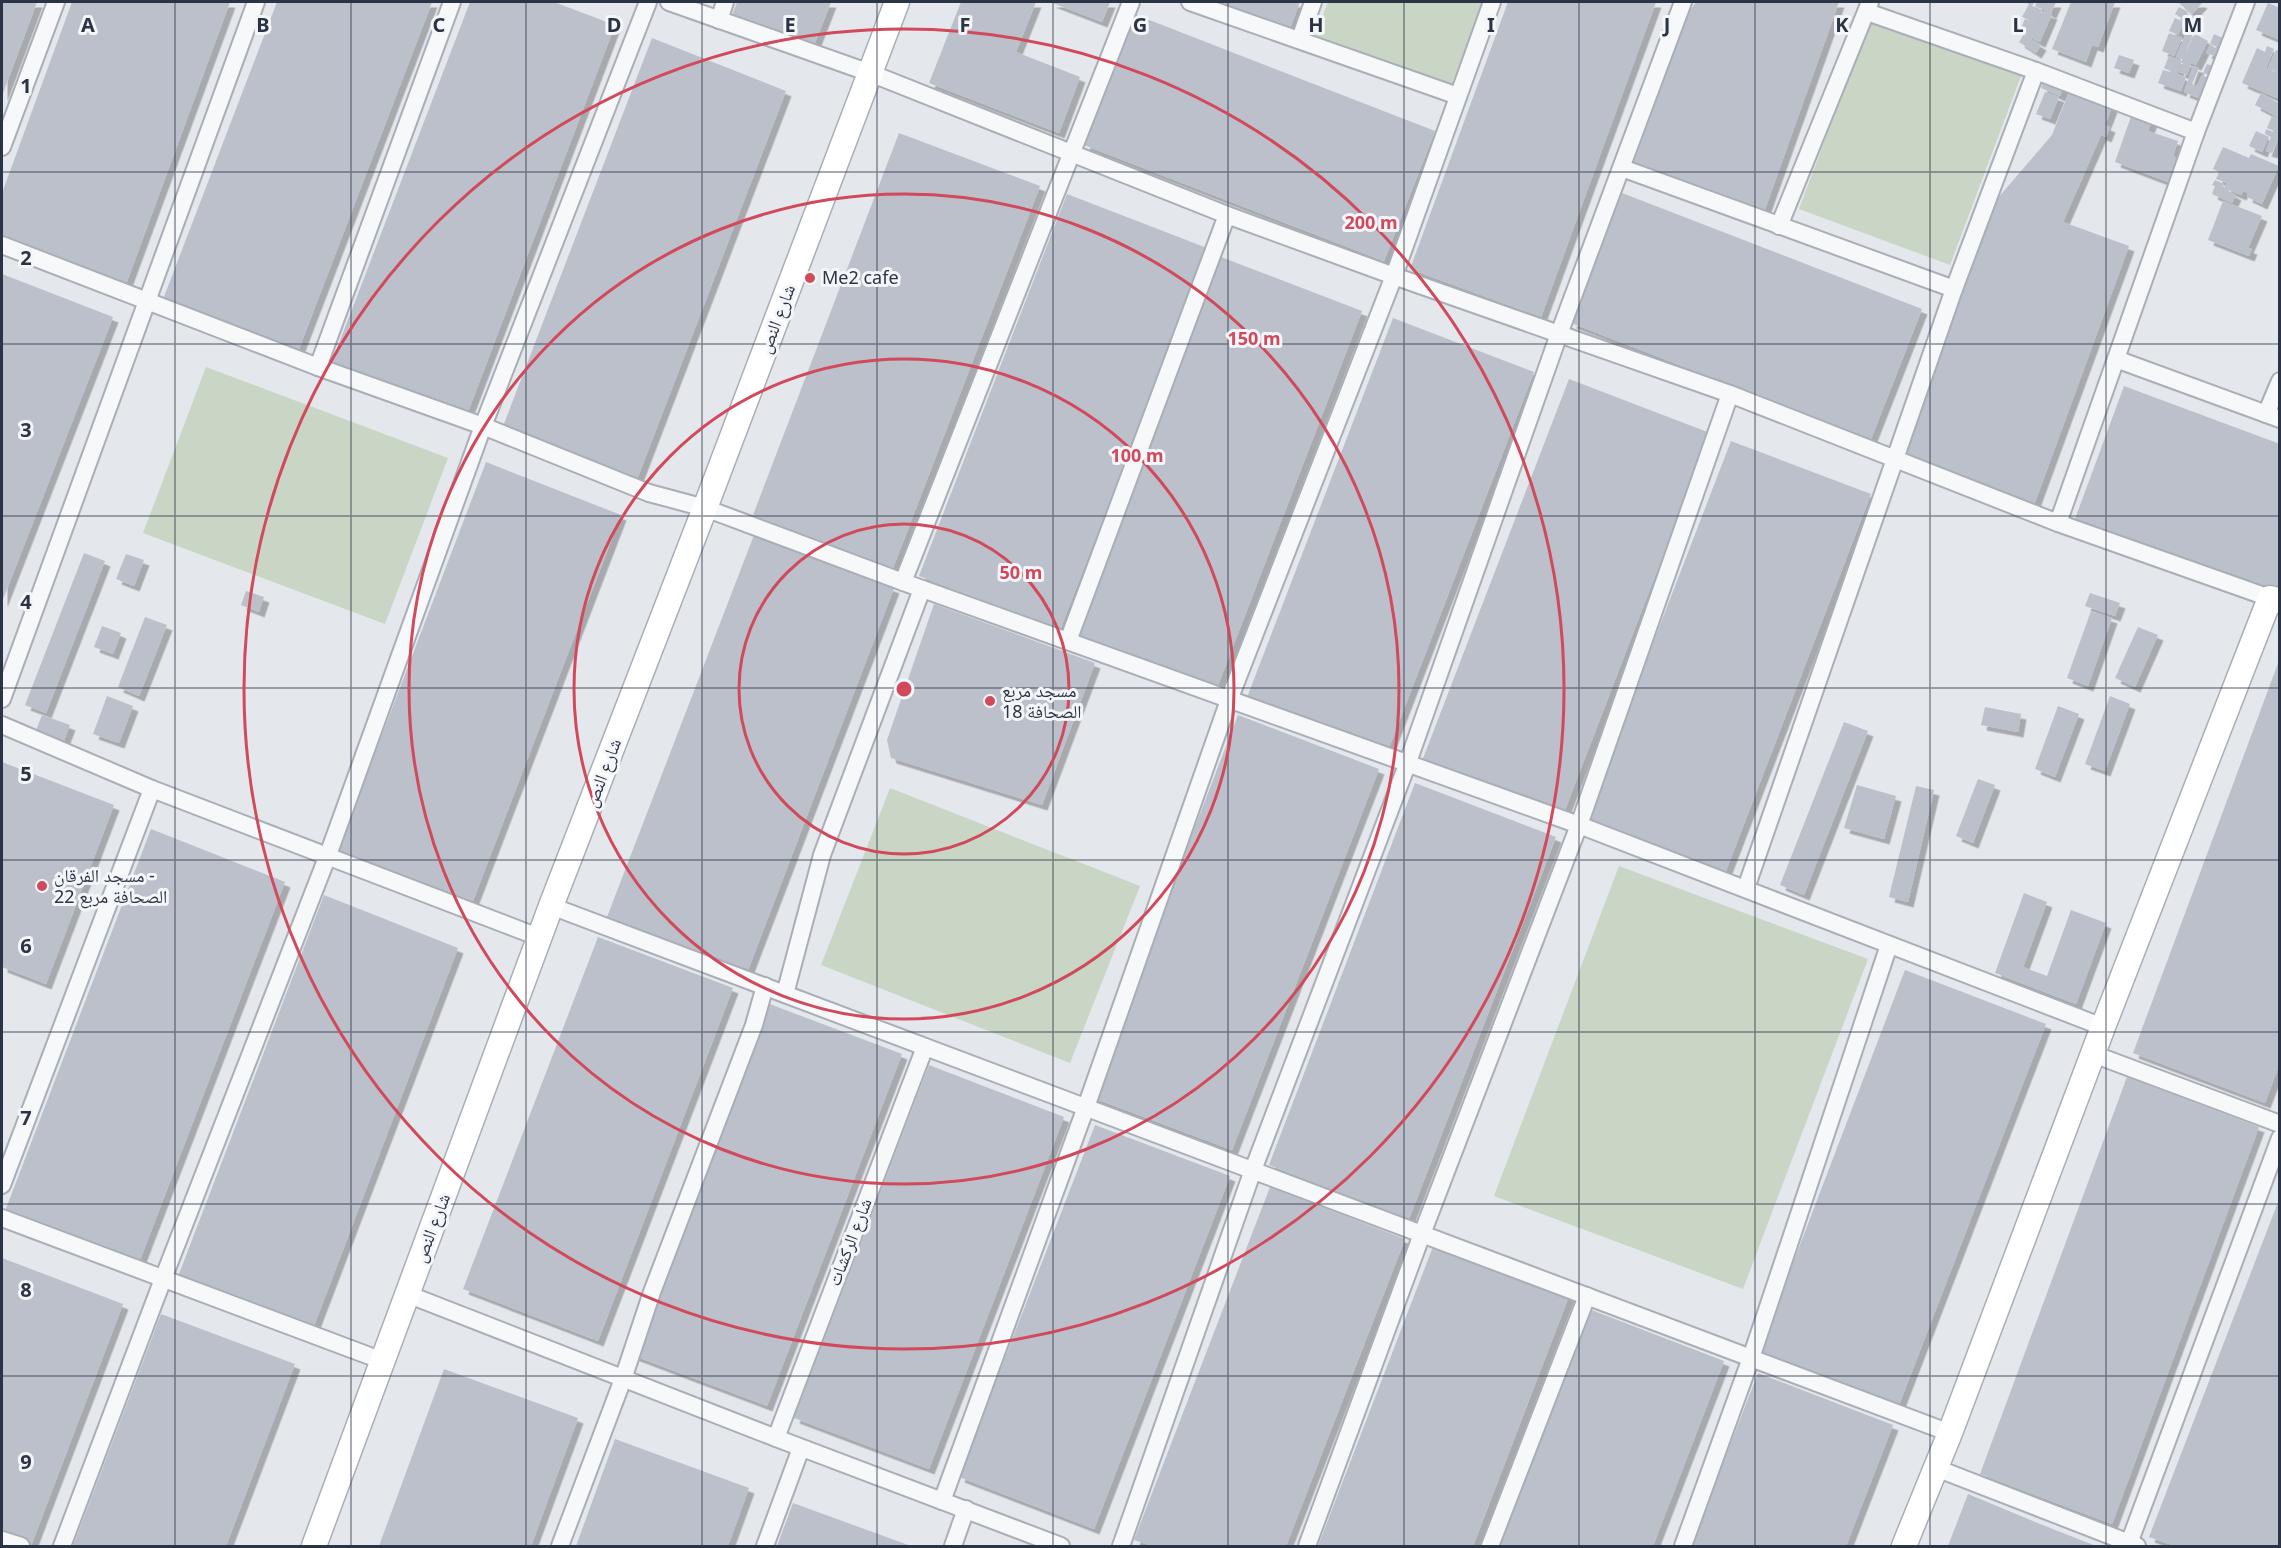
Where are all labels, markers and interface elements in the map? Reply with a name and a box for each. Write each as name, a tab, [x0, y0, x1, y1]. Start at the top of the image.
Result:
text: A	[81, 11, 95, 38]
text: B	[256, 11, 270, 38]
text: C	[433, 11, 446, 38]
text: D	[607, 11, 621, 38]
text: E	[784, 11, 796, 38]
text: F	[960, 11, 970, 38]
text: G	[1133, 11, 1147, 38]
text: H	[1308, 11, 1324, 38]
text: I	[1487, 11, 1495, 38]
text: J	[1662, 11, 1670, 38]
text: K	[1835, 11, 1849, 38]
text: L	[2012, 11, 2024, 38]
text: M	[2184, 11, 2202, 38]
text: 1	[20, 72, 32, 99]
text: 200 m	[1344, 210, 1398, 234]
text: 2	[20, 244, 32, 271]
place label: Me2 cafe	[822, 265, 899, 289]
marker: Me2 cafe	[803, 271, 817, 285]
street label: شارع النص	[752, 281, 800, 357]
text: 150 m	[1227, 326, 1281, 350]
text: 3	[20, 416, 32, 443]
text: 100 m	[1110, 443, 1164, 467]
text: 50 m	[1000, 560, 1042, 584]
text: 4	[20, 588, 32, 615]
place label: مسجد مربع 18 الصحافة	[1002, 678, 1082, 723]
centre of rings	[894, 679, 914, 699]
marker: مسجد مربع 18 الصحافة	[983, 694, 997, 708]
street label: شارع النص	[578, 735, 626, 811]
text: 5	[20, 760, 32, 787]
place label: مسجد الفرقان - الصحافة مربع 22	[54, 863, 167, 909]
marker: مسجد الفرقان - الصحافة مربع 22	[35, 879, 49, 893]
text: 6	[20, 932, 32, 959]
text: 7	[20, 1104, 32, 1131]
street label: شارع النص	[407, 1190, 455, 1266]
street label: شارع الركشات	[821, 1194, 877, 1289]
text: 8	[20, 1276, 32, 1303]
text: 9	[20, 1448, 32, 1475]

